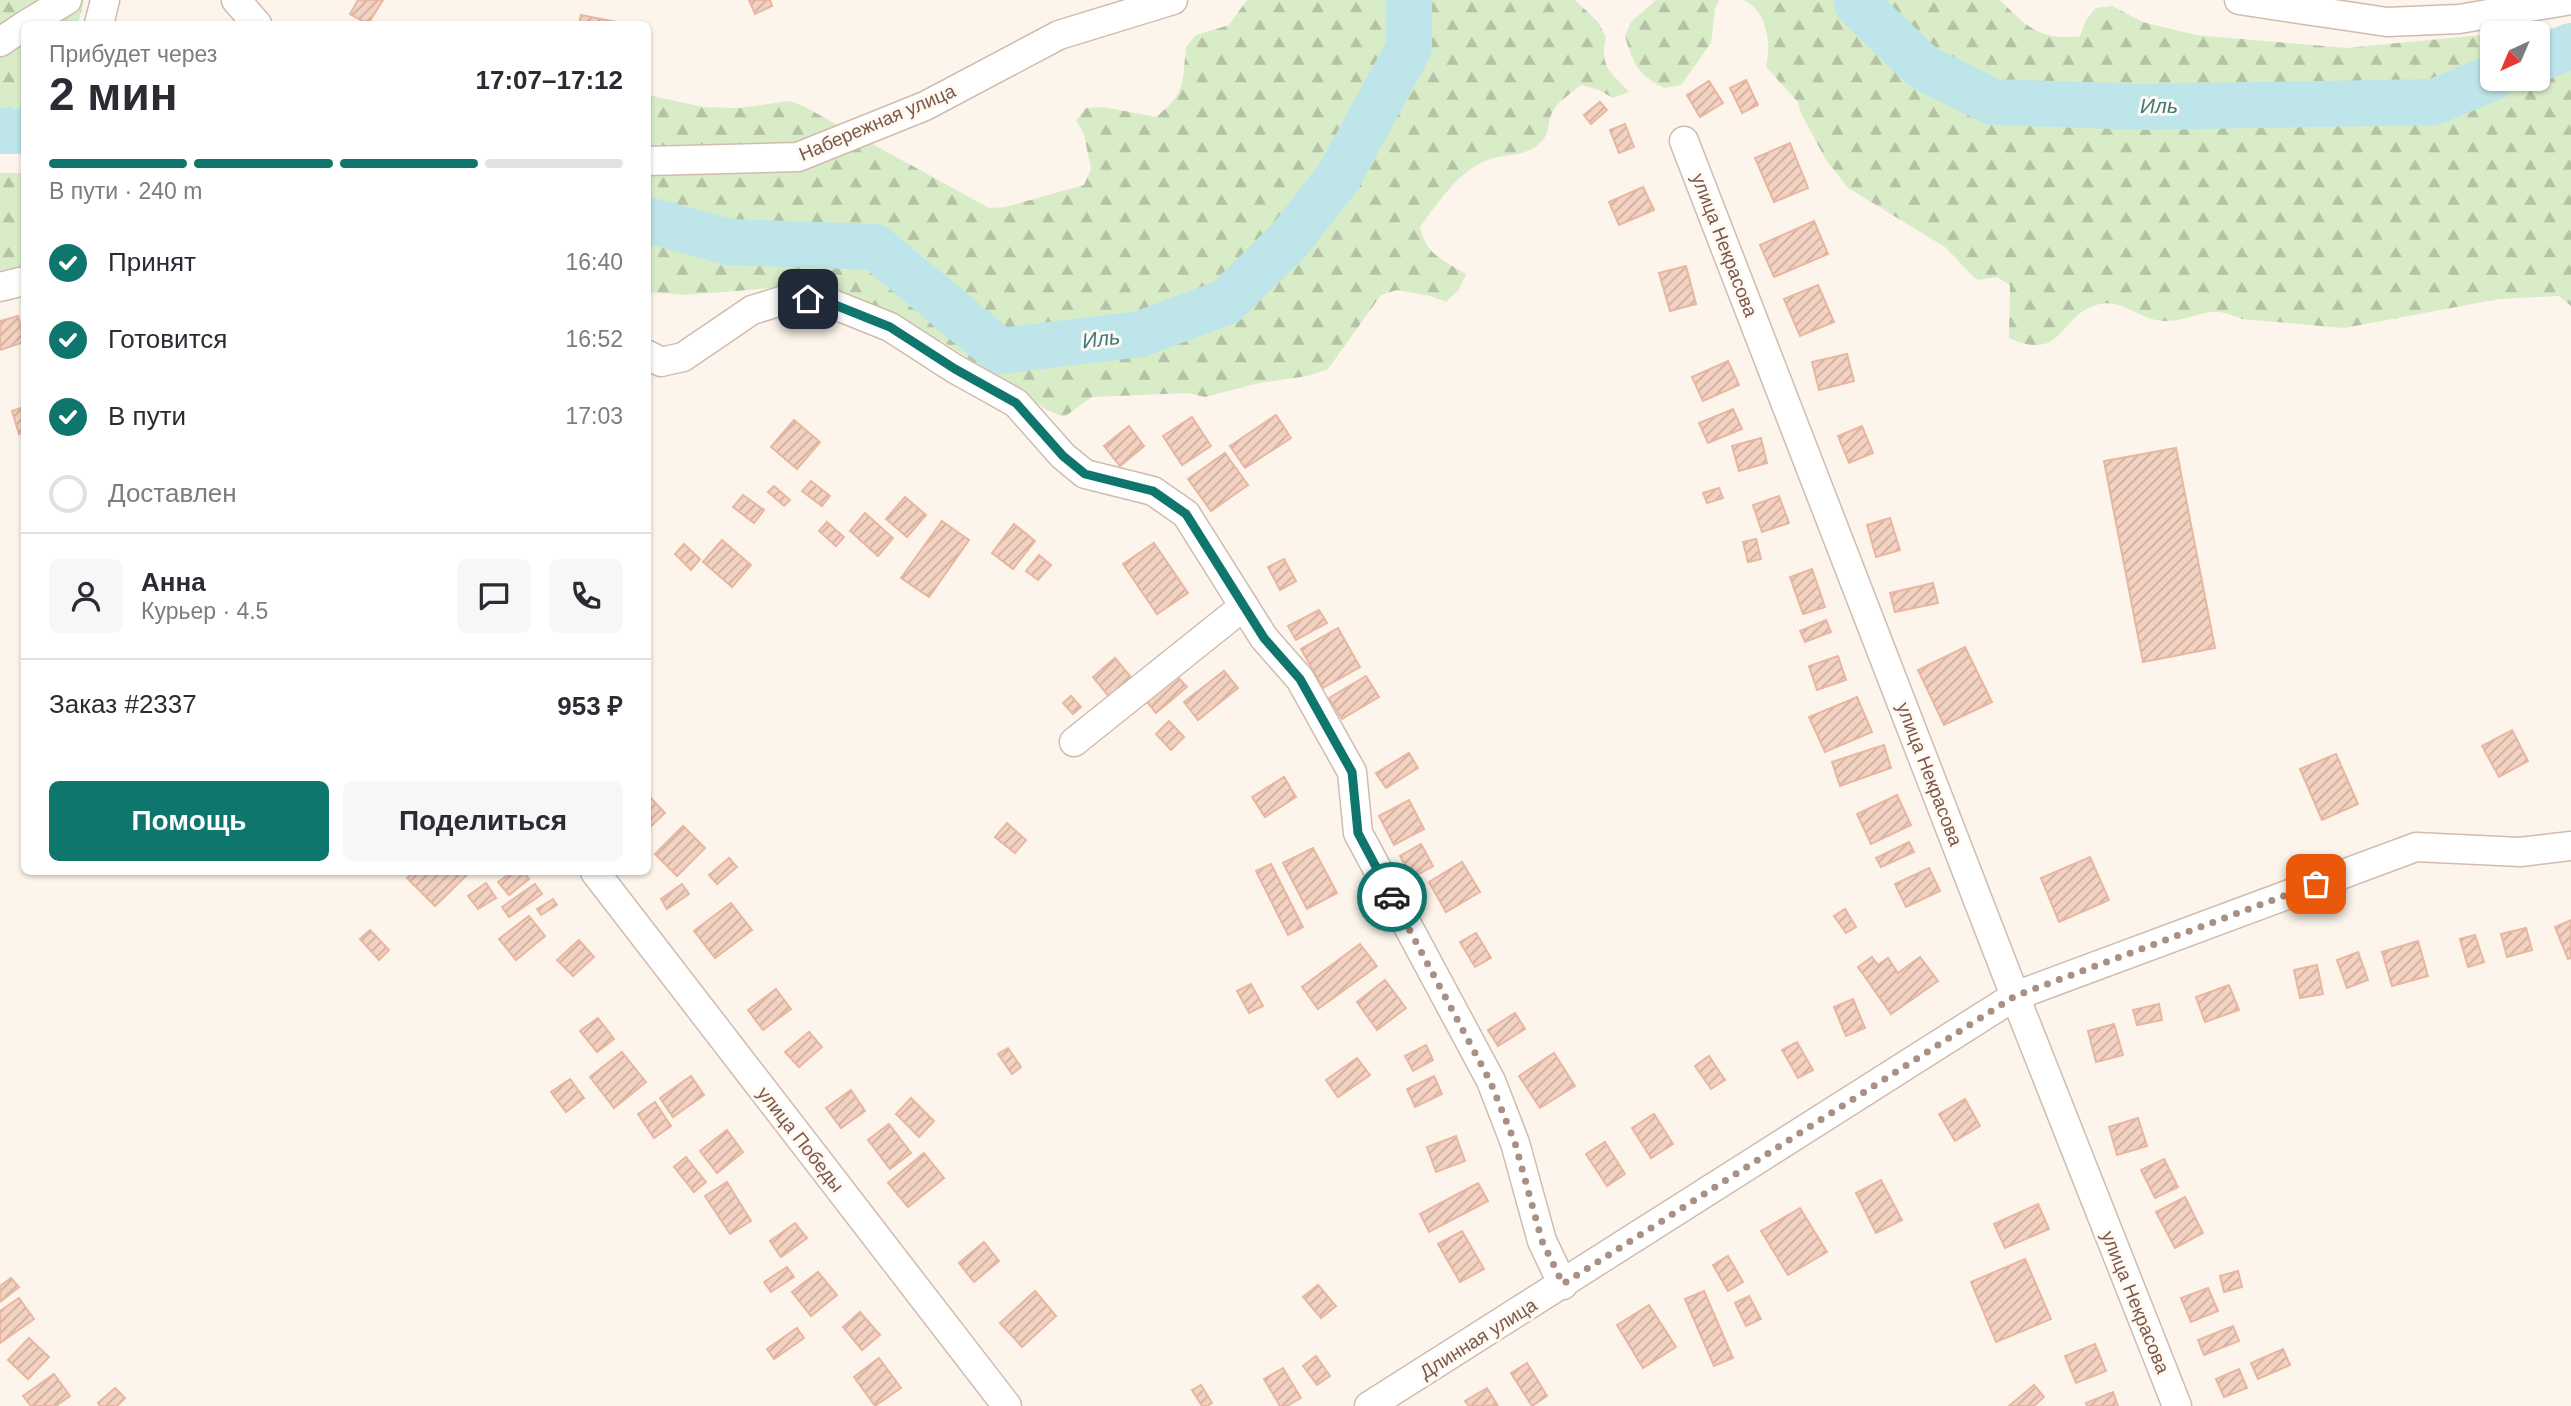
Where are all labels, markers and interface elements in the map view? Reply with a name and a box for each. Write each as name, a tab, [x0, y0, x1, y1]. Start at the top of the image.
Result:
north arrow	[2480, 21, 2550, 91]
map controls	[2480, 21, 2550, 91]
text: Прибудет через	[49, 41, 217, 67]
text: 17:07–17:12	[476, 65, 623, 95]
text: 2 мин	[49, 68, 177, 120]
street label: Набережная улица	[796, 80, 959, 165]
water label: Иль	[2140, 94, 2178, 117]
street label: улица Некрасова	[1687, 170, 1762, 320]
text: В пути · 240 m	[49, 178, 202, 204]
icon: check	[49, 244, 87, 282]
text: Принят	[108, 247, 196, 277]
text: 16:40	[565, 249, 623, 275]
pin	[778, 269, 838, 329]
icon: home	[789, 280, 827, 318]
icon: check	[49, 321, 87, 359]
text: Готовится	[108, 324, 227, 354]
water label: Иль	[1081, 325, 1121, 352]
text: 16:52	[565, 326, 623, 352]
icon: check	[49, 398, 87, 436]
text: В пути	[108, 401, 186, 431]
text: 17:03	[565, 403, 623, 429]
text: Доставлен	[108, 478, 237, 508]
button: person	[49, 559, 123, 633]
button: chat	[457, 559, 531, 633]
button: phone	[549, 559, 623, 633]
text: Анна	[141, 567, 206, 597]
text: Курьер · 4.5	[141, 598, 268, 624]
text: Заказ #2337	[49, 689, 197, 719]
text: 953 ₽	[557, 691, 623, 721]
street label: улица Некрасова	[1892, 699, 1967, 849]
button: Помощь	[49, 781, 329, 861]
button: Поделиться	[343, 781, 623, 861]
pin	[2286, 854, 2346, 914]
courier	[1357, 862, 1427, 932]
icon: bag	[2297, 865, 2335, 903]
icon: car	[1373, 878, 1411, 916]
street label: улица Победы	[753, 1083, 848, 1196]
street label: улица Некрасова	[2097, 1228, 2174, 1377]
street label: Длинная улица	[1416, 1294, 1541, 1383]

